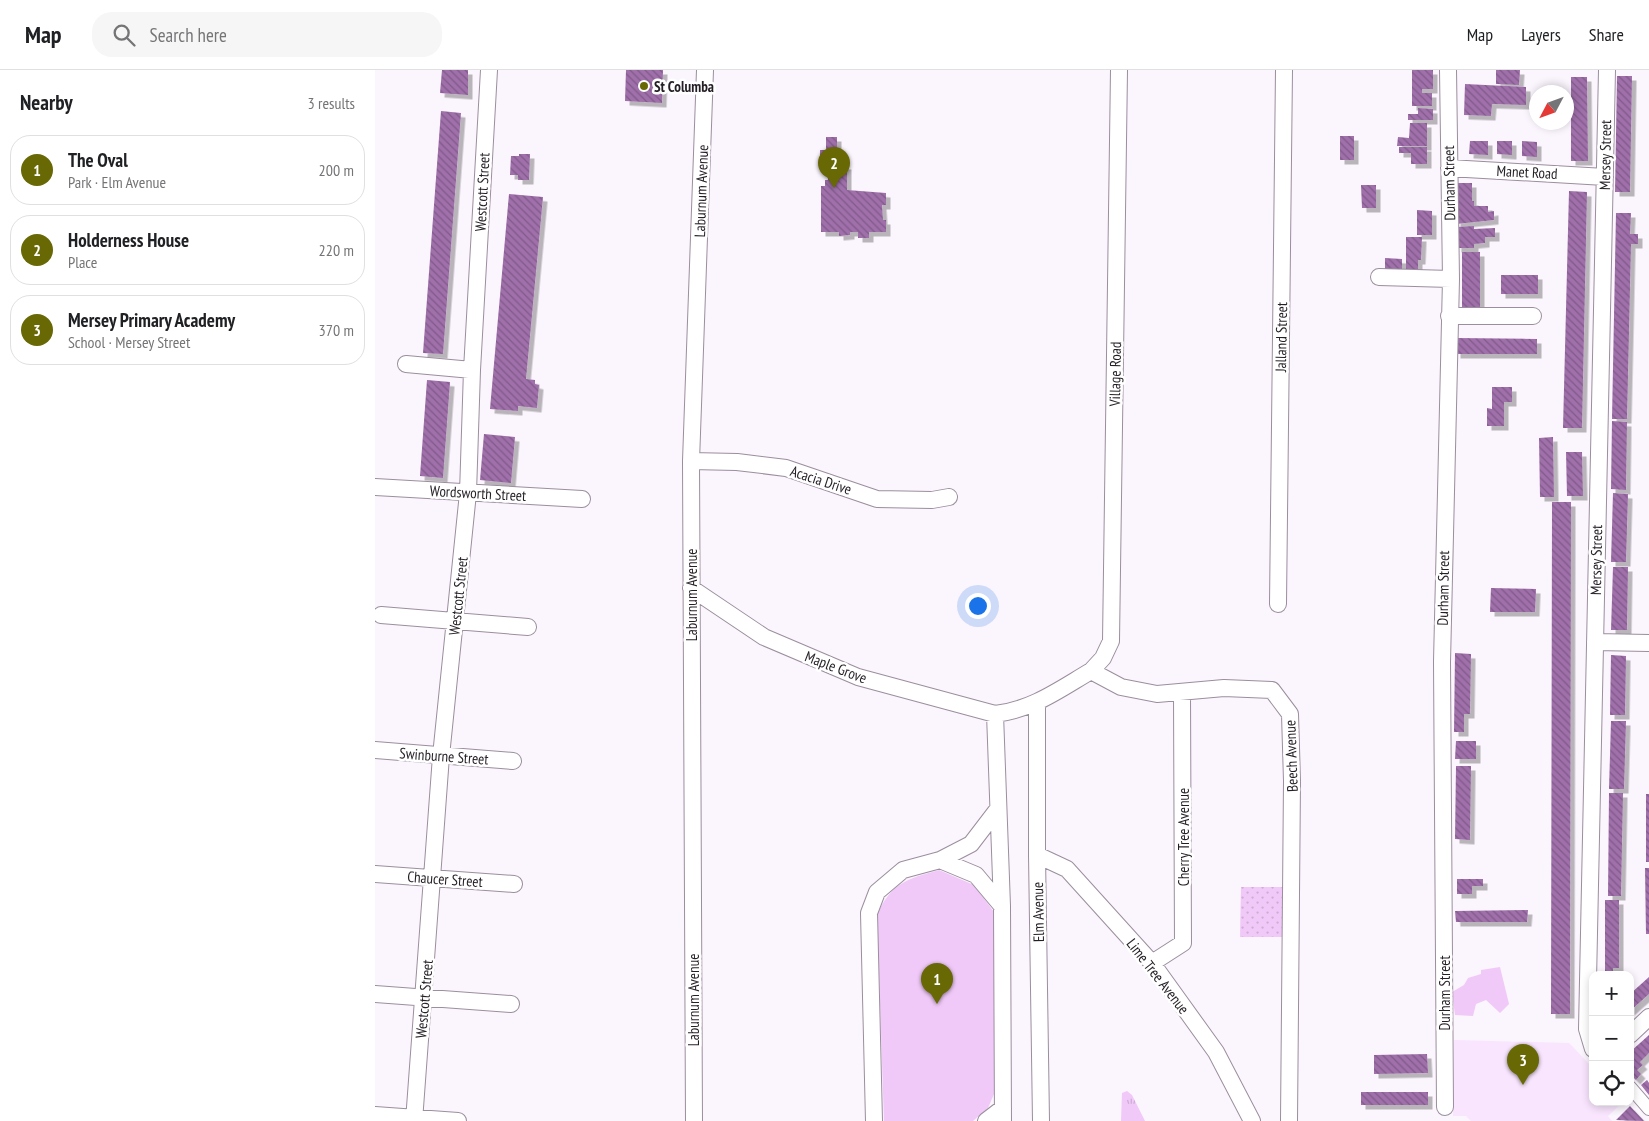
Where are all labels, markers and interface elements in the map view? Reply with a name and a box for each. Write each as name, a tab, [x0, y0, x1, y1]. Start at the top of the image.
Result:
search box	[92, 12, 442, 57]
text: Map	[25, 19, 62, 50]
icon: search	[110, 21, 138, 49]
text: Search here	[150, 23, 227, 47]
text: Map	[1467, 23, 1493, 46]
text: Layers	[1521, 23, 1561, 46]
text: Share	[1589, 23, 1624, 46]
place label: St Columba	[654, 77, 714, 96]
marker: St Columba	[638, 80, 650, 92]
north arrow	[1529, 85, 1574, 130]
text: Nearby	[20, 89, 73, 116]
text: 3 results	[308, 93, 355, 113]
street label: Mersey Street	[1595, 120, 1615, 190]
street label: Laburnum Avenue	[690, 144, 712, 238]
street label: Durham Street	[1439, 145, 1459, 221]
pin: 2	[818, 147, 850, 188]
text: The Oval	[68, 148, 128, 172]
street label: Westcott Street	[470, 152, 494, 232]
text: 1	[33, 160, 41, 180]
text: 200 m	[319, 160, 354, 180]
street label: Manet Road	[1496, 161, 1558, 183]
text: Park · Elm Avenue	[68, 172, 166, 192]
text: Holderness House	[68, 228, 189, 252]
text: 2	[33, 240, 41, 260]
text: 220 m	[319, 240, 354, 260]
text: Place	[68, 252, 97, 272]
street label: Jalland Street	[1271, 302, 1291, 373]
text: Mersey Primary Academy	[68, 308, 235, 332]
text: 3	[33, 320, 41, 340]
text: 370 m	[319, 320, 354, 340]
text: School · Mersey Street	[68, 332, 190, 352]
street label: Village Road	[1105, 342, 1125, 407]
street label: Acacia Drive	[788, 461, 854, 499]
street label: Wordsworth Street	[429, 481, 527, 505]
street label: Mersey Street	[1586, 525, 1606, 595]
street label: Laburnum Avenue	[682, 549, 701, 641]
street label: Durham Street	[1433, 550, 1453, 626]
street label: Westcott Street	[444, 556, 472, 636]
your location	[965, 593, 991, 619]
street label: Maple Grove	[802, 647, 870, 687]
street label: Beech Avenue	[1280, 720, 1302, 792]
street label: Swinburne Street	[399, 743, 489, 769]
street label: Cherry Tree Avenue	[1174, 788, 1193, 886]
street label: Chaucer Street	[407, 867, 483, 891]
street label: Elm Avenue	[1028, 882, 1048, 942]
street label: Lime Tree Avenue	[1123, 934, 1193, 1018]
street label: Laburnum Avenue	[684, 954, 703, 1046]
street label: Durham Street	[1435, 955, 1454, 1031]
street label: Westcott Street	[411, 959, 437, 1039]
pin: 1	[921, 963, 953, 1004]
map controls	[1589, 971, 1634, 1106]
button: +	[1589, 971, 1634, 1016]
button: −	[1589, 1016, 1634, 1061]
pin: 3	[1507, 1044, 1539, 1085]
button: locate	[1589, 1061, 1634, 1106]

